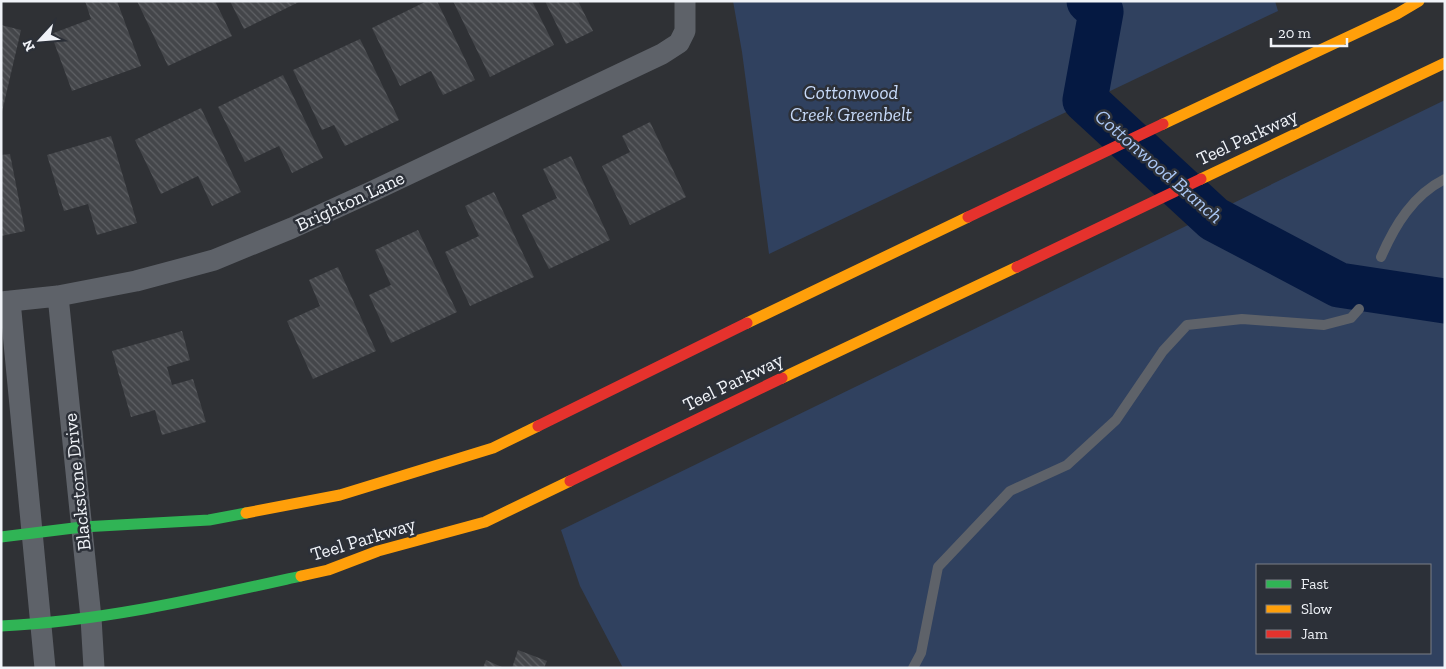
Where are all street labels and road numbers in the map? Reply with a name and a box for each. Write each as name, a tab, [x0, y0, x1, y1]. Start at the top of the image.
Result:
street label: Teel Parkway	[1193, 104, 1301, 170]
street label: Brighton Lane	[292, 166, 408, 236]
street label: Teel Parkway	[679, 348, 787, 416]
street label: Blackstone Drive	[58, 412, 96, 552]
street label: Teel Parkway	[308, 512, 419, 566]

